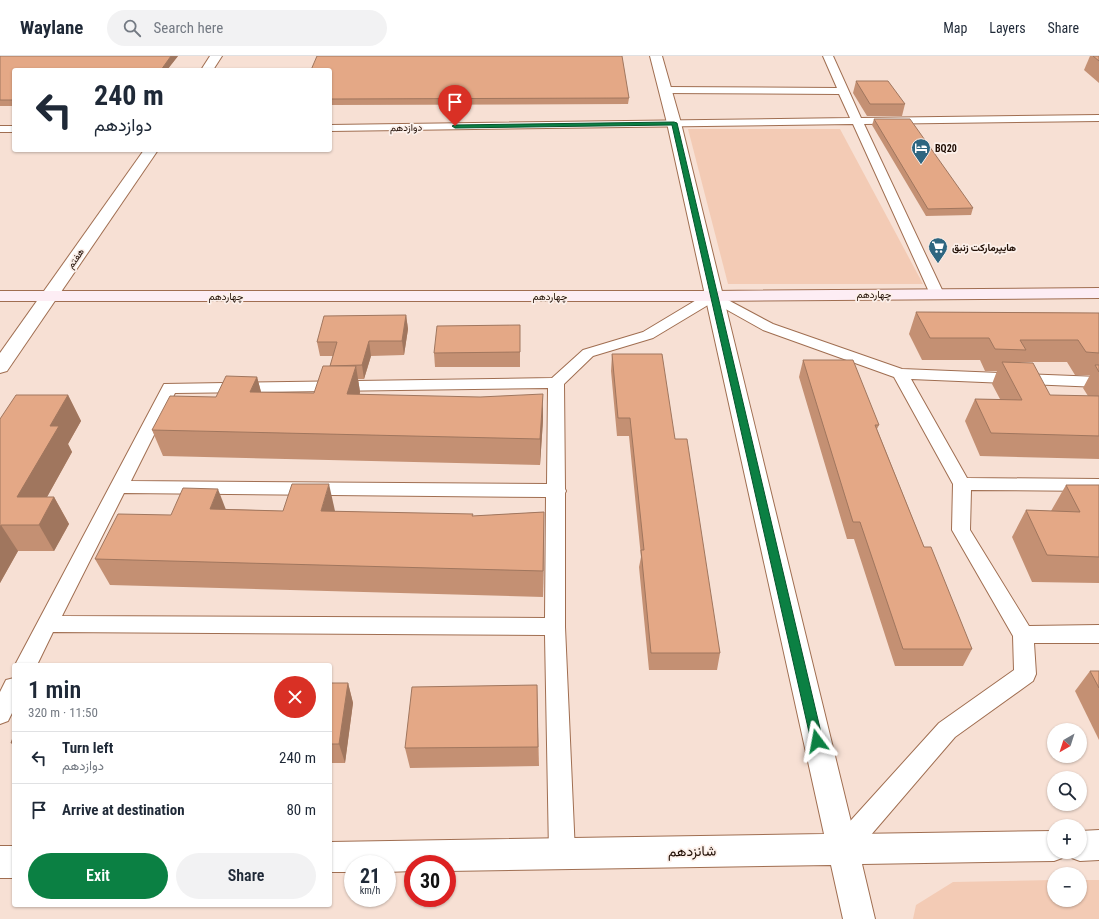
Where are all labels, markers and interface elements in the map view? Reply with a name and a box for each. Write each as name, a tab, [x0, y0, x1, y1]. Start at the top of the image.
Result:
search box	[107, 10, 387, 46]
text: Waylane	[20, 16, 83, 39]
icon: search	[121, 17, 143, 39]
text: Search here	[153, 19, 223, 37]
text: Map	[943, 20, 967, 36]
text: Layers	[989, 20, 1026, 36]
text: Share	[1048, 20, 1079, 36]
text: 240 m	[94, 79, 164, 112]
icon: left	[28, 84, 80, 136]
pin	[438, 85, 472, 126]
icon: arrive	[444, 91, 466, 113]
text: دوازدهم	[94, 114, 152, 135]
street label: دوازدهم	[390, 122, 422, 134]
hotel icon: BQ20	[910, 137, 932, 165]
place label: BQ20	[935, 143, 957, 154]
supermarket icon: هایپرمارکت زنبق	[927, 236, 949, 264]
place label: هایپرمارکت زنبق	[952, 242, 1016, 255]
street label: هفتم	[65, 246, 87, 271]
street label: چهاردهم	[856, 289, 892, 302]
street label: چهاردهم	[208, 291, 244, 304]
street label: چهاردهم	[532, 291, 568, 304]
text: 1 min	[28, 676, 81, 704]
button: close	[274, 676, 316, 718]
text: 320 m · 11:50	[28, 705, 98, 720]
position arrow	[796, 720, 838, 762]
north arrow	[1047, 723, 1087, 763]
map controls	[1047, 723, 1087, 907]
text: Turn left	[62, 739, 113, 757]
icon: left	[28, 747, 50, 769]
text: 240 m	[279, 749, 316, 767]
text: دوازدهم	[62, 758, 104, 773]
button: search	[1047, 771, 1087, 811]
icon: arrive	[28, 799, 50, 821]
text: Arrive at destination	[62, 801, 185, 819]
text: 80 m	[286, 801, 316, 819]
button: +	[1047, 819, 1087, 859]
street label: شانزدهم	[668, 843, 716, 860]
button: Exit	[28, 853, 168, 899]
button: Share	[176, 853, 316, 899]
speed limit sign: 30	[404, 855, 456, 907]
text: 21	[360, 864, 380, 888]
button: −	[1047, 867, 1087, 907]
text: km/h	[360, 885, 380, 896]

